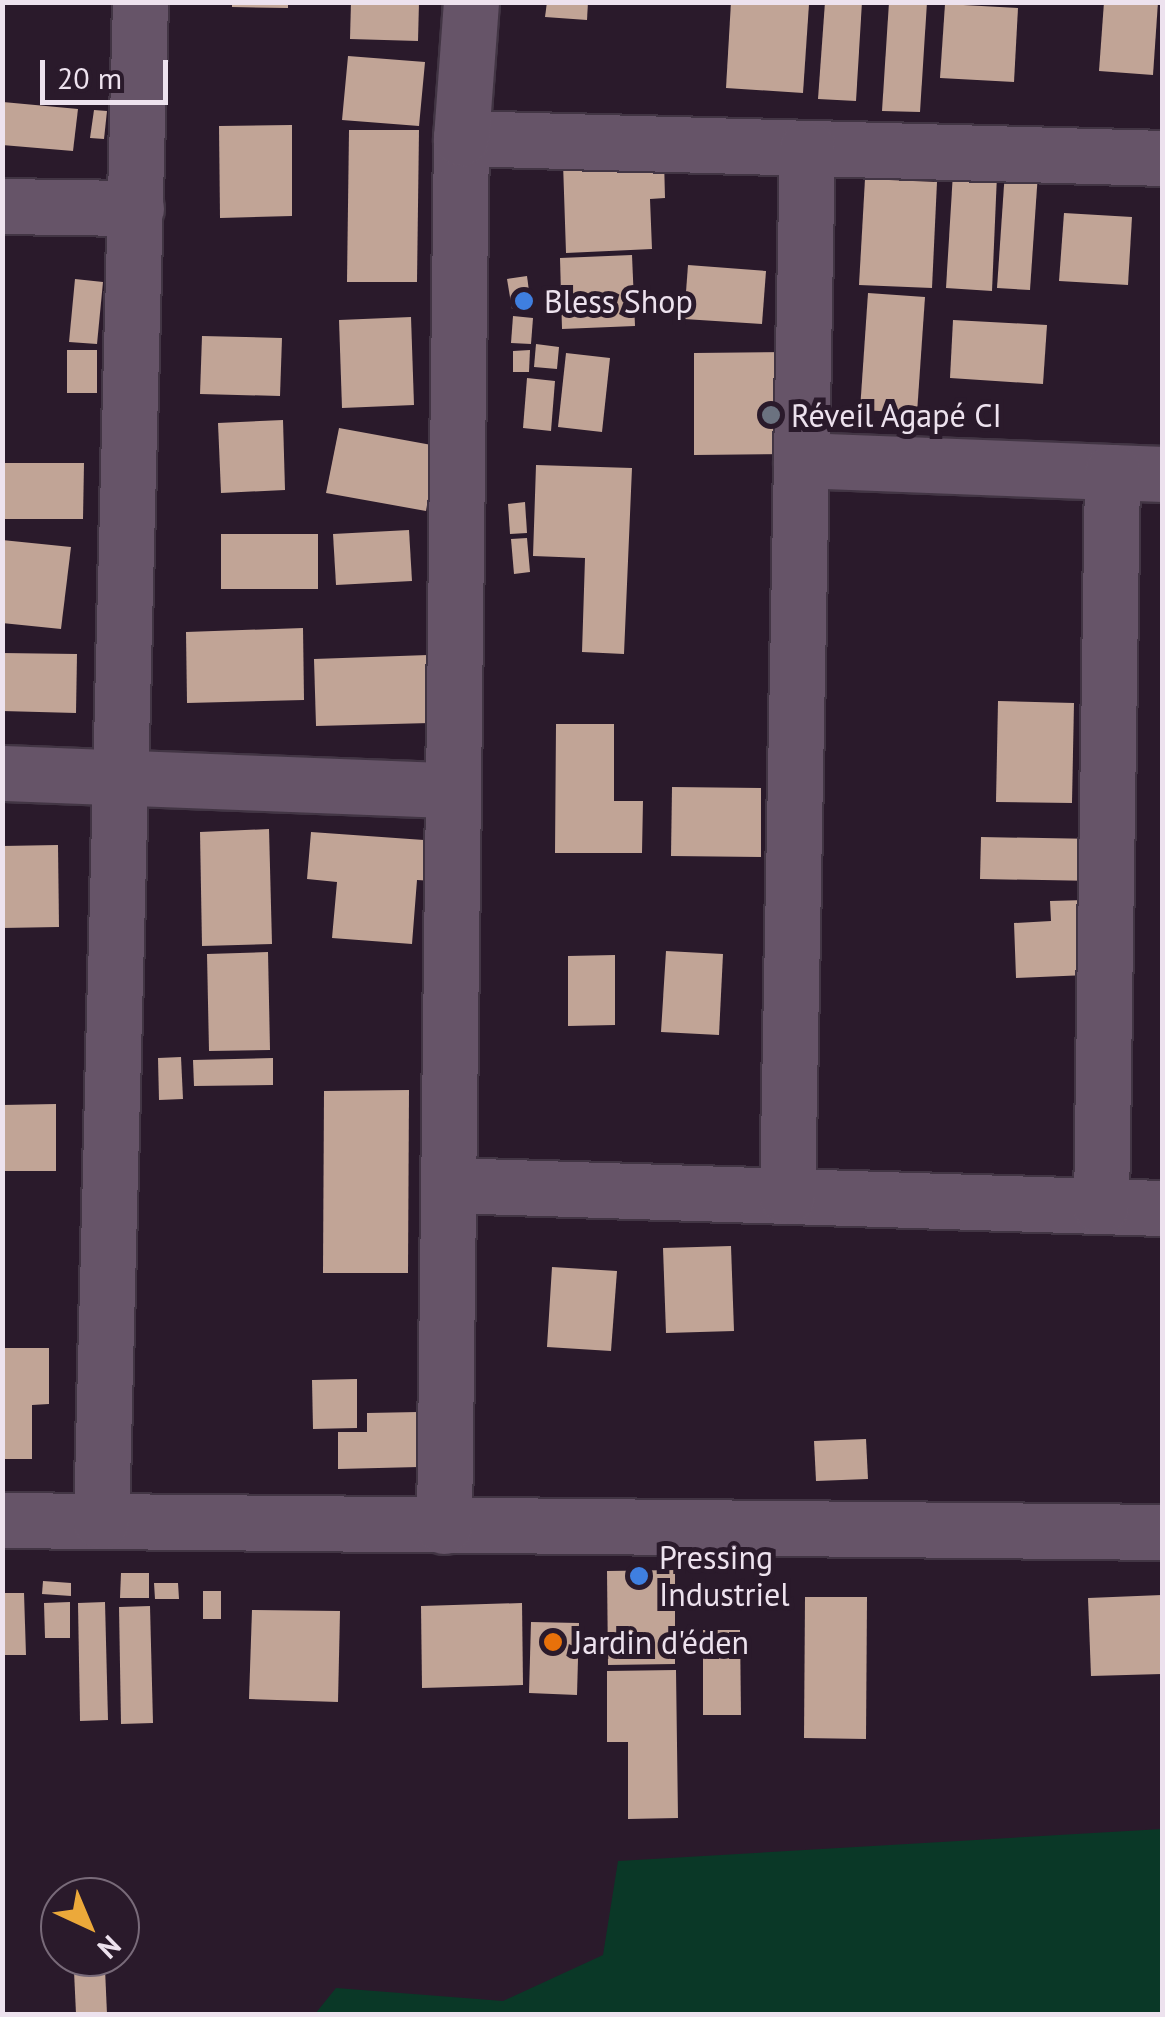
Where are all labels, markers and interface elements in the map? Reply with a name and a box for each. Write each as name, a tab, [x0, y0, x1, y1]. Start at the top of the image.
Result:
scale bar	[45, 40, 172, 102]
text: 20 m	[57, 58, 122, 97]
place label: Bless Shop	[544, 282, 693, 320]
marker: Bless Shop	[513, 290, 535, 312]
place label: Réveil Agapé CI	[791, 396, 1003, 434]
marker: Réveil Agapé CI	[760, 404, 782, 426]
place label: Pressing Industriel	[659, 1539, 790, 1614]
marker: Pressing Industriel	[628, 1565, 650, 1587]
place label: Jardin d'éden	[573, 1623, 749, 1661]
marker: Jardin d'éden	[542, 1631, 564, 1653]
north arrow	[40, 1877, 140, 1977]
text: N	[90, 1928, 129, 1967]

